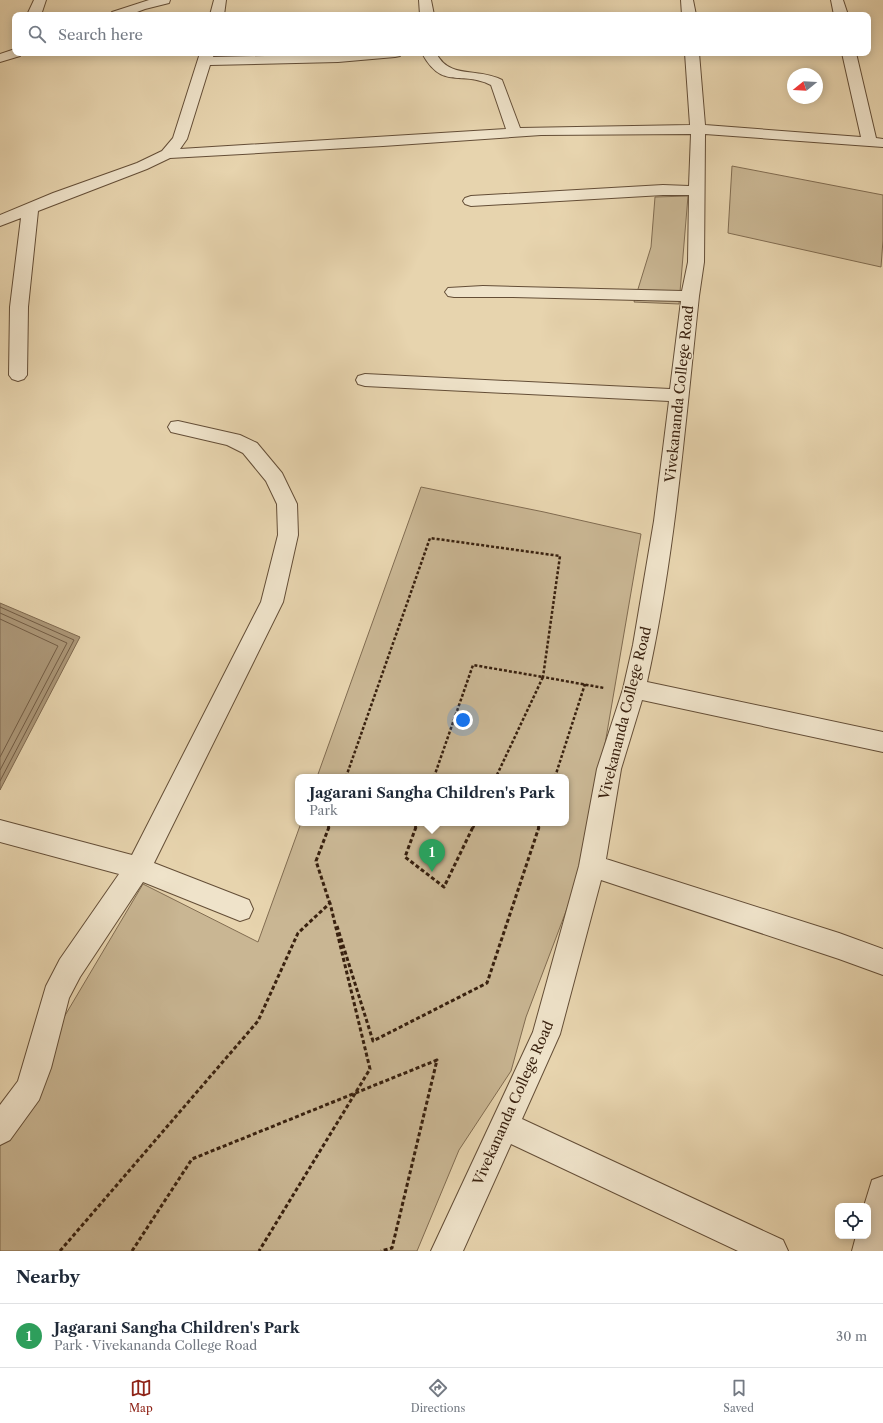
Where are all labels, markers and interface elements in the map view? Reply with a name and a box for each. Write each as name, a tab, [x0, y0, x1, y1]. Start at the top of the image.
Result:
search box	[12, 12, 871, 56]
icon: search	[26, 23, 48, 45]
text: Search here	[58, 25, 143, 44]
north arrow	[787, 68, 823, 104]
street label: Vivekananda College Road	[661, 304, 697, 484]
street label: Vivekananda College Road	[595, 624, 655, 802]
your location	[453, 710, 473, 730]
popup	[295, 774, 569, 826]
text: Jagarani Sangha Children's Park	[309, 783, 555, 802]
text: Park	[309, 802, 337, 818]
pin: 1	[419, 839, 445, 872]
street label: Vivekananda College Road	[468, 1018, 558, 1189]
map controls	[835, 1203, 871, 1239]
button: locate	[835, 1203, 871, 1239]
text: Nearby	[16, 1267, 80, 1287]
text: Jagarani Sangha Children's Park	[54, 1318, 300, 1337]
text: 1	[26, 1328, 32, 1344]
text: 30 m	[836, 1328, 867, 1344]
text: Park · Vivekananda College Road	[54, 1337, 257, 1353]
tab: Map	[129, 1377, 153, 1415]
tab: Directions	[411, 1377, 465, 1415]
tab: Saved	[723, 1377, 754, 1415]

